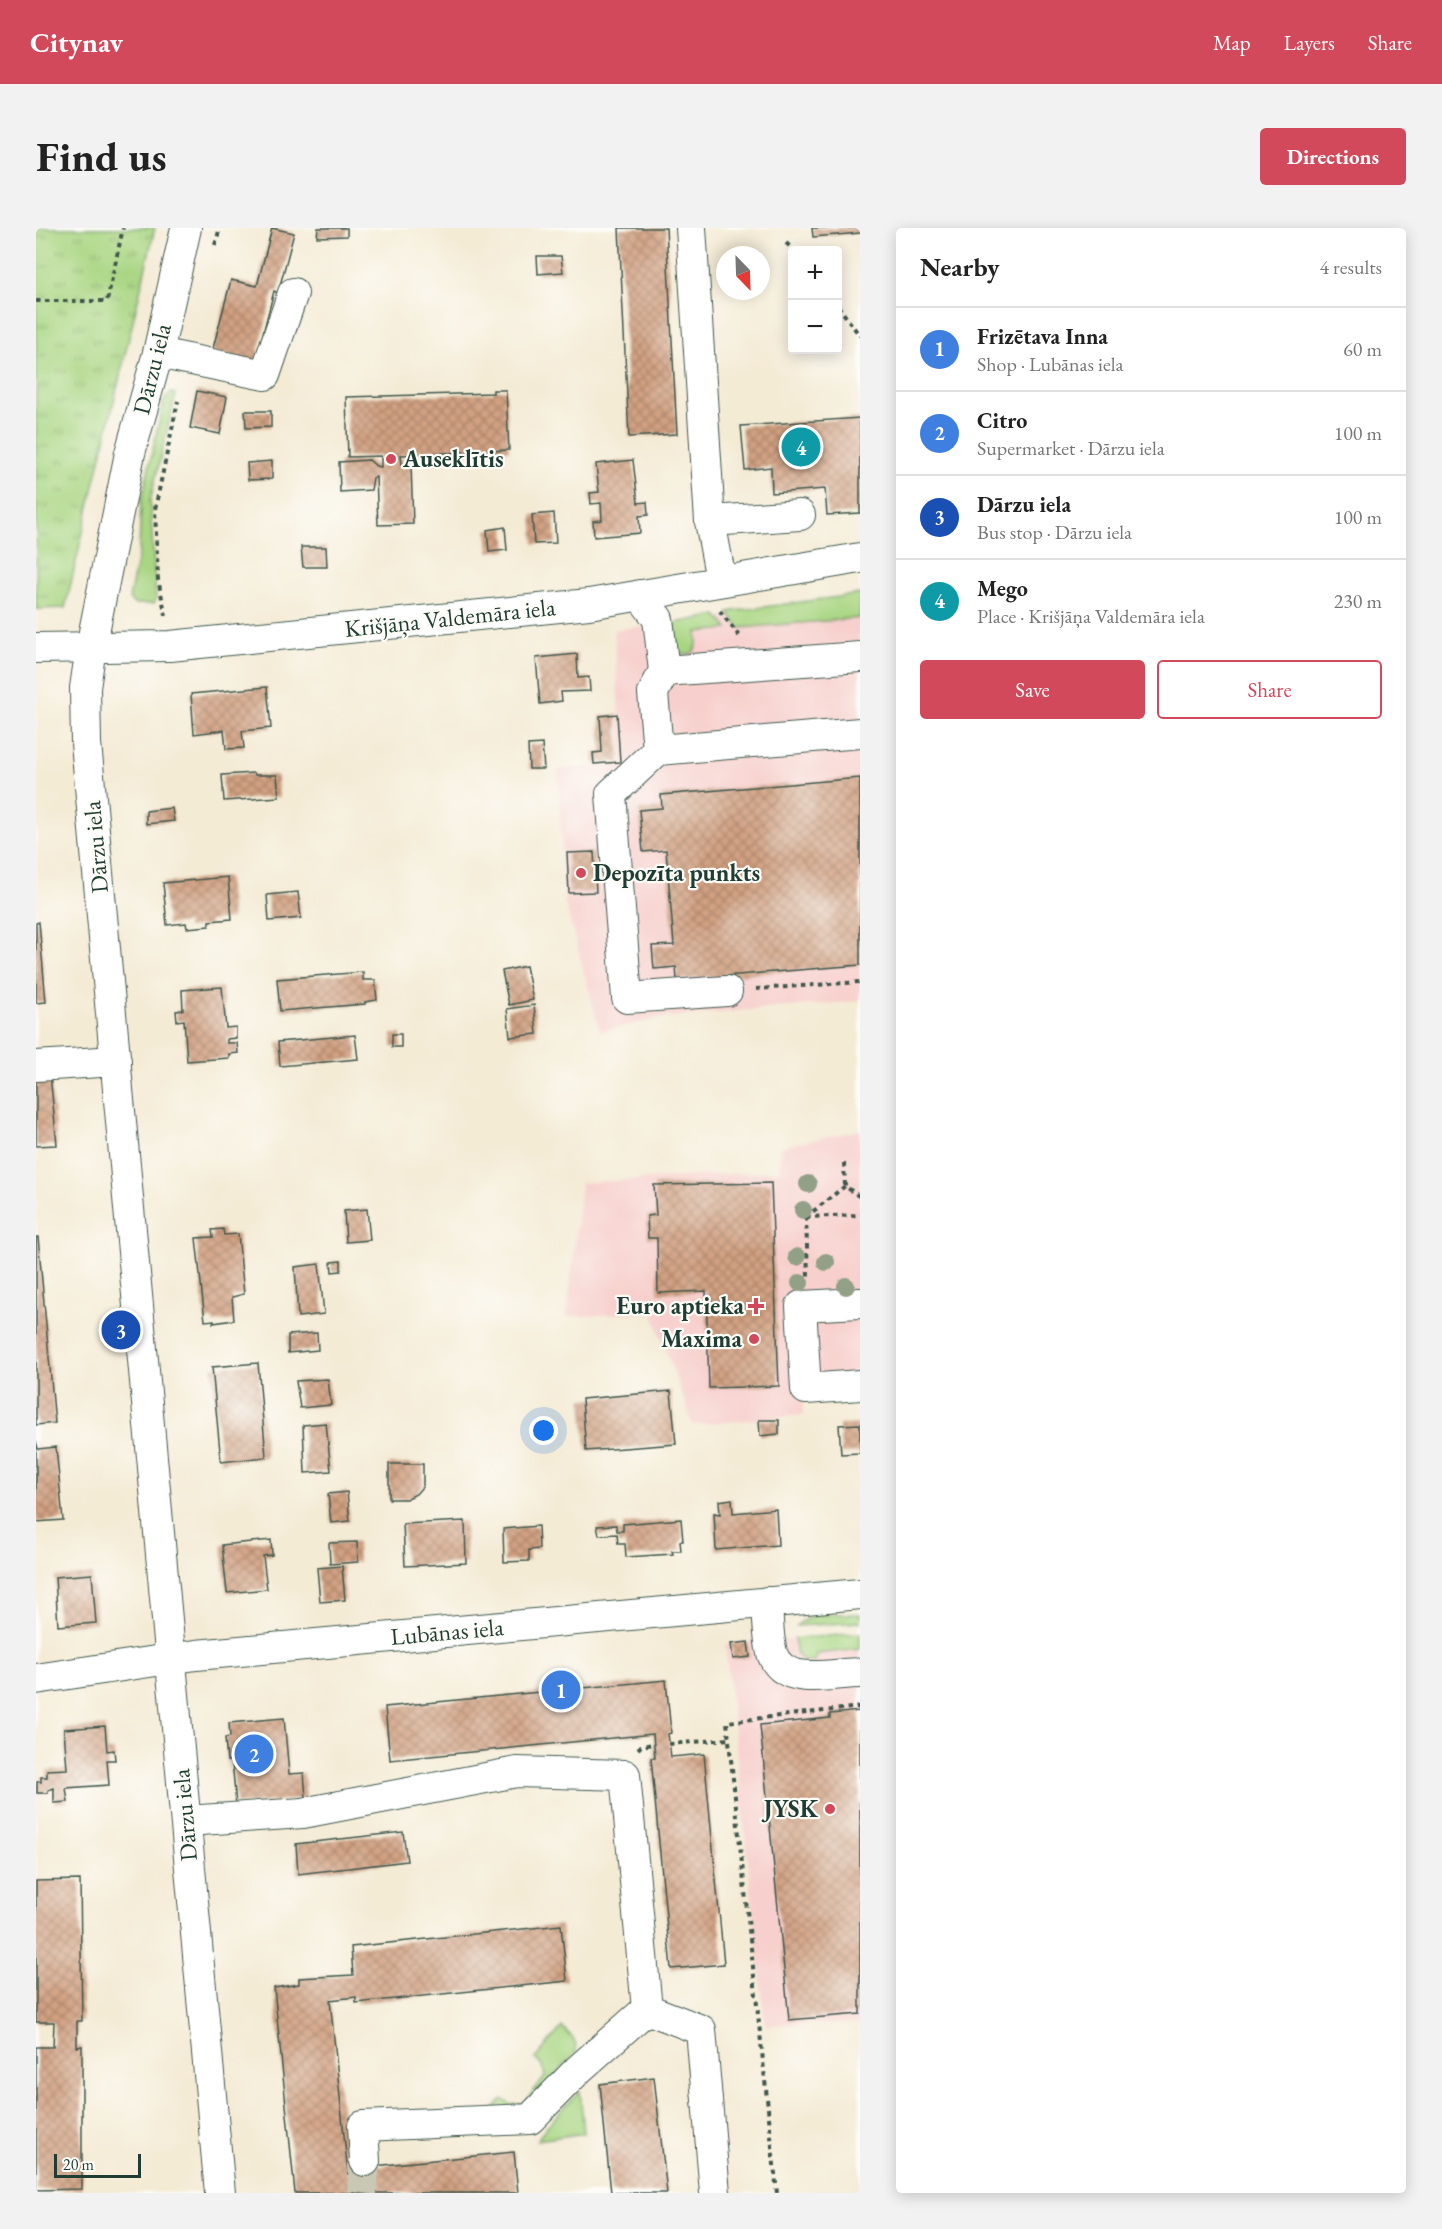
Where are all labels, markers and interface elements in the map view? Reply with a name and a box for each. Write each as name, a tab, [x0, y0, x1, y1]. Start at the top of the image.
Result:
text: Citynav	[30, 24, 123, 60]
text: Map	[1213, 29, 1251, 56]
text: Layers	[1284, 29, 1335, 56]
text: Share	[1368, 29, 1412, 56]
button: Directions	[1260, 128, 1406, 185]
text: Find us	[36, 129, 167, 184]
north arrow	[716, 246, 770, 300]
map controls	[788, 246, 842, 354]
button: +	[788, 246, 842, 300]
text: Nearby	[920, 250, 1000, 284]
text: 4 results	[1319, 254, 1382, 280]
button: −	[788, 300, 842, 354]
street label: Dārzu iela	[125, 320, 178, 418]
text: Frizētava Inna	[977, 322, 1108, 351]
text: 1	[934, 336, 945, 362]
text: 60 m	[1343, 336, 1382, 362]
text: Shop · Lubānas iela	[977, 351, 1123, 377]
text: Citro	[977, 406, 1027, 435]
text: 2	[934, 420, 945, 446]
text: 100 m	[1334, 420, 1382, 446]
pin: 4	[782, 424, 820, 470]
text: Supermarket · Dārzu iela	[977, 435, 1165, 461]
place label: Auseklītis	[402, 443, 504, 474]
marker: Auseklītis	[384, 452, 398, 466]
text: Dārzu iela	[977, 490, 1071, 519]
text: 3	[934, 504, 945, 530]
text: 100 m	[1334, 504, 1382, 530]
text: Bus stop · Dārzu iela	[977, 519, 1132, 545]
text: Mego	[977, 574, 1028, 603]
text: 4	[934, 588, 945, 614]
text: 230 m	[1334, 588, 1382, 614]
street label: Krišjāņa Valdemāra iela	[343, 591, 557, 644]
text: Place · Krišjāņa Valdemāra iela	[977, 603, 1205, 629]
button: Save	[920, 660, 1145, 719]
button: Share	[1157, 660, 1382, 719]
street label: Dārzu iela	[76, 799, 115, 895]
place label: Depozīta punkts	[593, 857, 760, 888]
marker: Depozīta punkts	[574, 866, 588, 880]
place label: Euro aptieka	[616, 1290, 744, 1321]
marker: Euro aptieka	[749, 1299, 763, 1313]
pin: 3	[102, 1308, 140, 1352]
place label: Maxima	[661, 1323, 742, 1354]
marker: Maxima	[747, 1332, 761, 1346]
your location	[529, 1416, 558, 1445]
street label: Lubānas iela	[389, 1611, 505, 1652]
pin: 1	[542, 1668, 580, 1712]
pin: 2	[234, 1732, 274, 1777]
street label: Dārzu iela	[165, 1767, 204, 1863]
place label: JYSK	[762, 1793, 819, 1824]
marker: JYSK	[823, 1802, 837, 1816]
scale bar	[54, 2151, 141, 2178]
text: 20 m	[63, 2154, 94, 2175]

